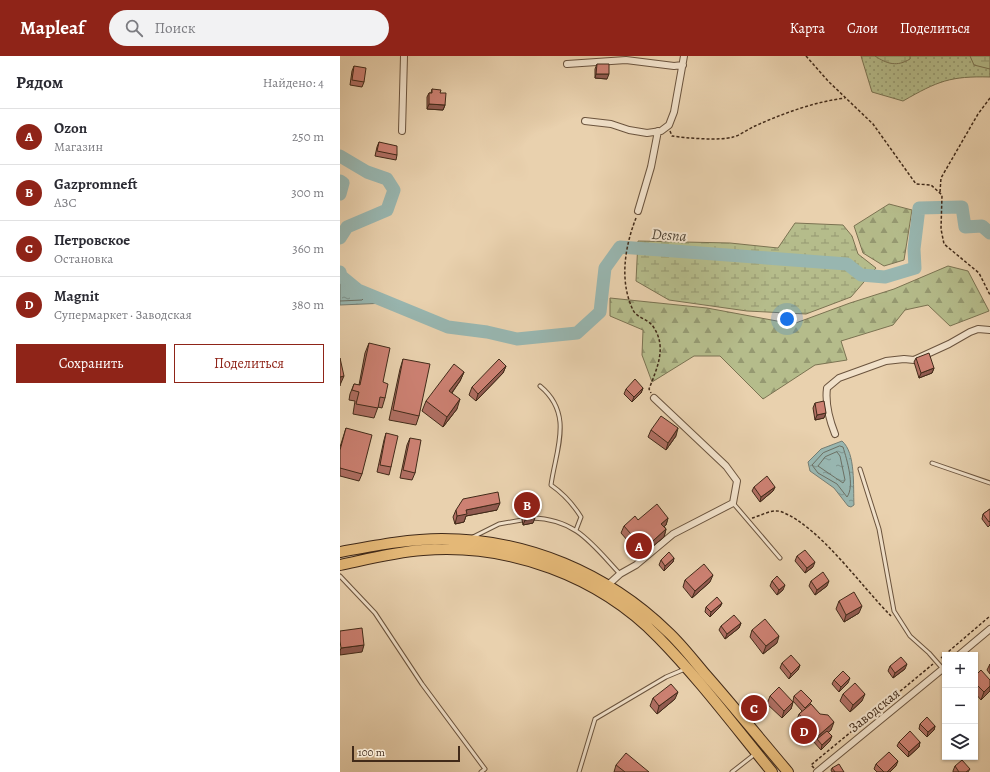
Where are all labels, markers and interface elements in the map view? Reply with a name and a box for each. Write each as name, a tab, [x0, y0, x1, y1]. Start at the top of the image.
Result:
search box	[109, 10, 389, 46]
text: Mapleaf	[20, 15, 85, 41]
icon: search	[123, 17, 145, 39]
text: Поиск	[155, 18, 196, 38]
text: Карта	[790, 19, 825, 38]
text: Слои	[847, 19, 878, 38]
text: Поделиться	[900, 19, 970, 38]
text: Рядом	[16, 71, 63, 94]
text: Найдено: 4	[263, 74, 324, 91]
text: Ozon	[54, 118, 87, 138]
text: A	[25, 128, 33, 145]
text: 250 m	[292, 128, 324, 145]
text: Магазин	[54, 138, 103, 155]
text: Gazpromneft	[54, 174, 138, 194]
text: B	[25, 184, 33, 201]
text: 300 m	[291, 184, 324, 201]
text: АЗС	[54, 194, 77, 211]
water label: Desna	[651, 224, 687, 246]
text: Петровское	[54, 230, 130, 250]
text: C	[25, 240, 33, 257]
text: 360 m	[292, 240, 324, 257]
text: Остановка	[54, 250, 113, 267]
text: Magnit	[54, 286, 99, 306]
text: D	[24, 296, 34, 313]
text: 380 m	[292, 296, 324, 313]
text: Супермаркет · Заводская	[54, 306, 192, 323]
your location	[777, 309, 797, 329]
button: Сохранить	[16, 344, 166, 383]
button: Поделиться	[174, 344, 324, 383]
pin: B	[514, 490, 540, 520]
pin: A	[626, 531, 652, 561]
map controls	[942, 652, 978, 760]
button: +	[942, 652, 978, 688]
street label: Заводская	[845, 684, 904, 737]
button: −	[942, 688, 978, 724]
pin: C	[741, 693, 767, 723]
pin: D	[791, 716, 817, 746]
button: layers	[942, 724, 978, 760]
scale bar	[352, 744, 460, 763]
text: 100 m	[358, 745, 385, 760]

